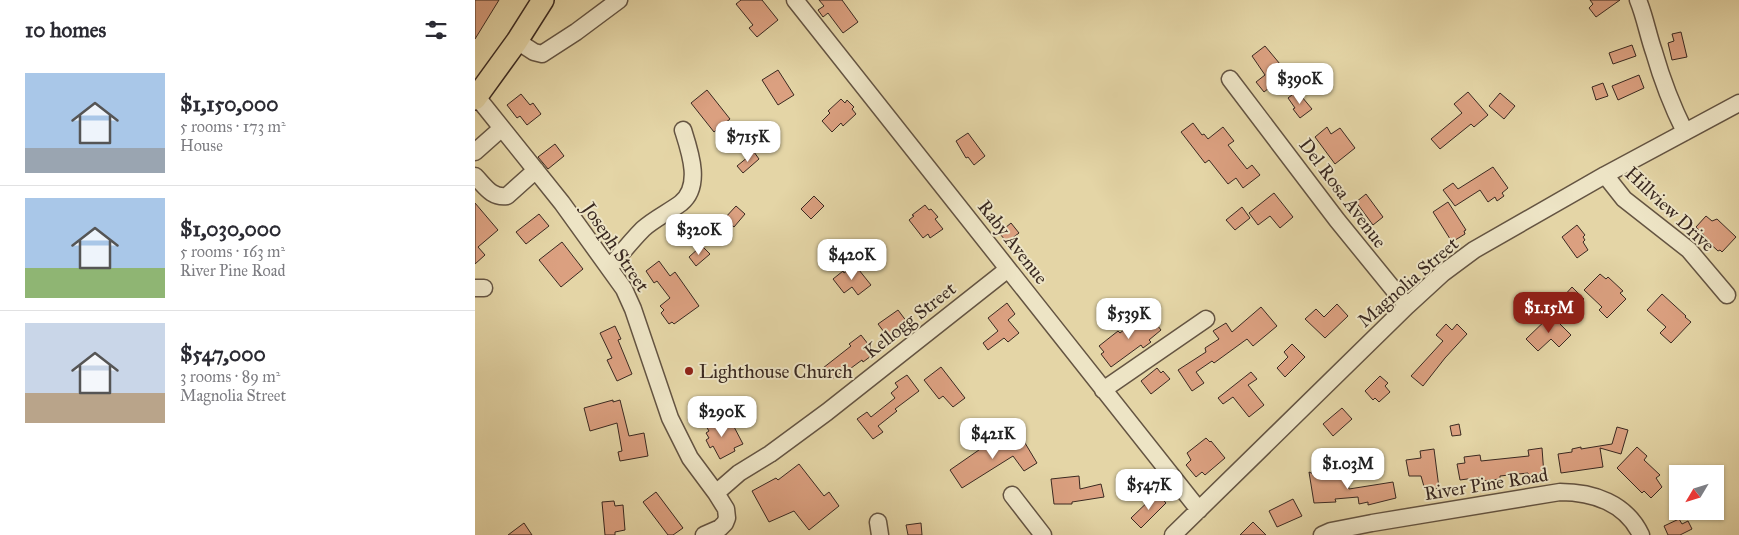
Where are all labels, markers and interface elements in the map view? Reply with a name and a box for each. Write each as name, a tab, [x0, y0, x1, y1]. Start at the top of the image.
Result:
icon: filters	[422, 16, 450, 44]
text: 10 homes	[25, 17, 106, 43]
pin: $390K	[1265, 62, 1335, 105]
text: $390K	[1277, 69, 1323, 88]
text: $1,150,000	[180, 91, 279, 117]
icon: home	[65, 93, 125, 153]
text: 5 rooms · 173 m²	[180, 117, 286, 136]
pin: $715K	[713, 120, 783, 163]
text: $715K	[726, 127, 770, 146]
street label: Del Rosa Avenue	[1294, 134, 1392, 252]
text: House	[180, 136, 223, 155]
street label: Hillview Drive	[1620, 162, 1720, 256]
street label: Raby Avenue	[973, 195, 1053, 289]
street label: Joseph Street	[576, 196, 655, 297]
pin: $320K	[664, 214, 734, 256]
text: $1,030,000	[180, 216, 281, 242]
icon: home	[65, 218, 125, 278]
text: $320K	[677, 220, 721, 239]
street label: Magnolia Street	[1353, 232, 1464, 333]
pin: $420K	[817, 238, 887, 281]
text: 5 rooms · 163 m²	[180, 242, 285, 261]
text: $420K	[828, 245, 876, 264]
text: River Pine Road	[180, 261, 285, 280]
street label: Kellogg Street	[860, 277, 961, 364]
pin: $1.15M	[1508, 292, 1590, 334]
pin: $539K	[1094, 298, 1164, 340]
text: $1.15M	[1524, 298, 1574, 317]
text: $539K	[1107, 304, 1151, 323]
text: $547,000	[180, 341, 266, 367]
icon: home	[65, 343, 125, 403]
place label: Lighthouse Church	[699, 360, 853, 384]
marker: Lighthouse Church	[683, 365, 695, 377]
text: 3 rooms · 89 m²	[180, 367, 280, 386]
text: Magnolia Street	[180, 386, 286, 405]
pin: $290K	[687, 396, 757, 438]
text: $290K	[699, 402, 745, 421]
pin: $421K	[958, 418, 1028, 460]
text: $421K	[971, 424, 1015, 443]
pin: $1.03M	[1307, 448, 1389, 490]
text: $1.03M	[1322, 454, 1374, 473]
street label: River Pine Road	[1422, 463, 1550, 505]
north arrow	[1669, 465, 1724, 520]
map controls	[1669, 465, 1724, 520]
pin: $547K	[1114, 468, 1184, 511]
text: $547K	[1127, 475, 1171, 494]

